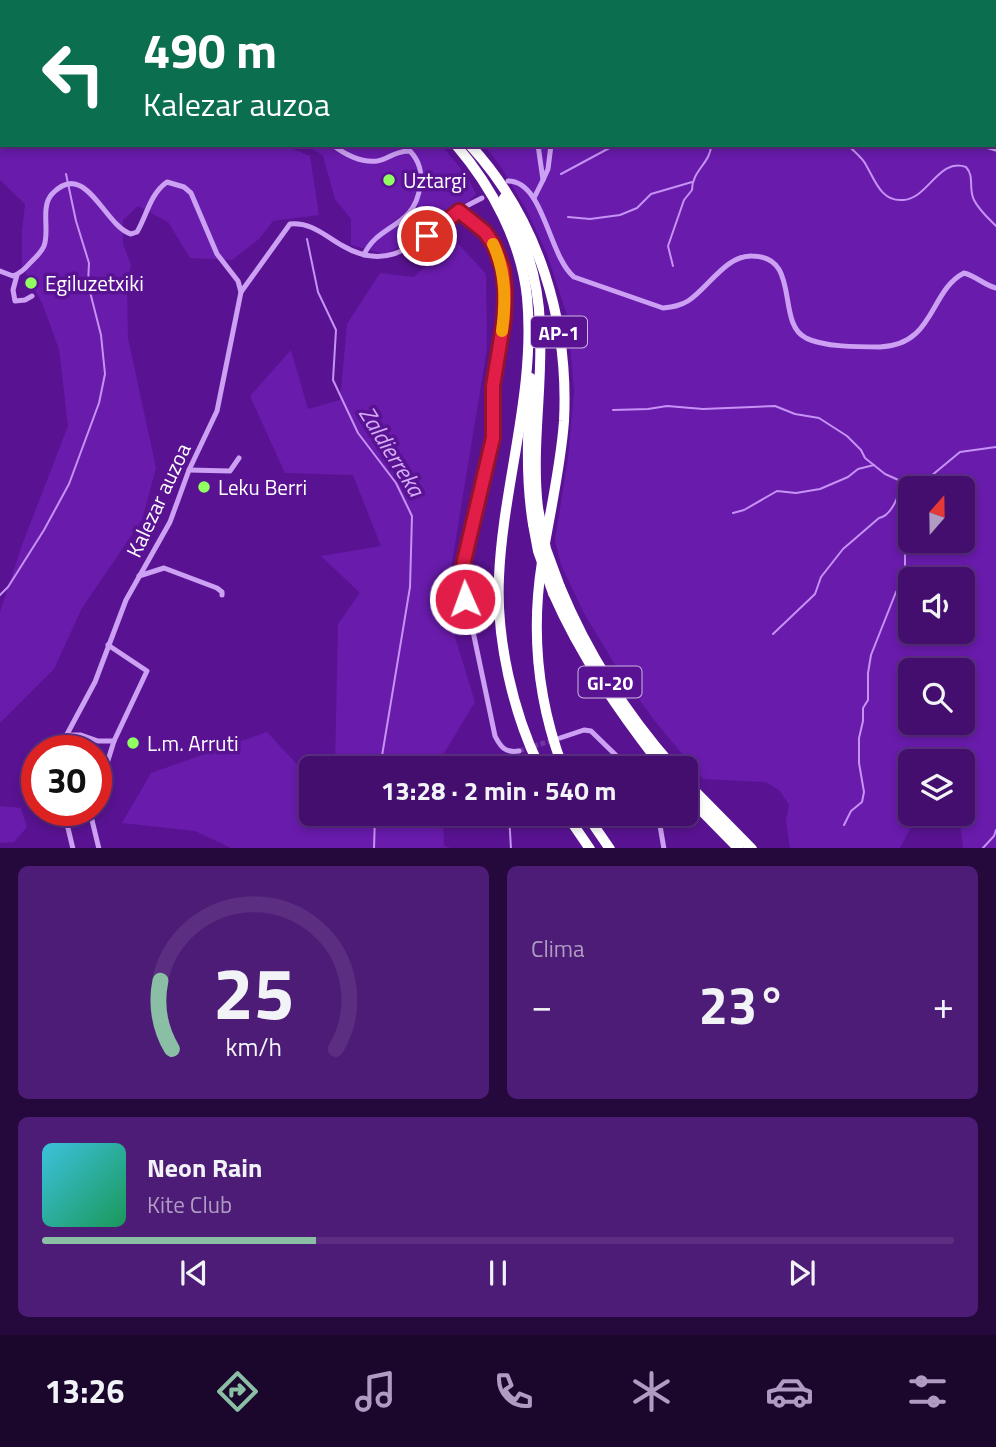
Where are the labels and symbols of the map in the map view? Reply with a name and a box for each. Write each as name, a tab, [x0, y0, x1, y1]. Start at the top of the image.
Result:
place label: Uztargi	[403, 164, 466, 196]
marker: Uztargi	[381, 172, 397, 188]
pin	[397, 206, 457, 266]
place label: Egiluzetxiki	[45, 267, 144, 299]
marker: Egiluzetxiki	[23, 275, 39, 291]
road number: AP-1	[531, 316, 587, 348]
water label: Zaldierreka	[350, 399, 434, 504]
street label: Kalezar auzoa	[118, 437, 199, 562]
place label: Leku Berri	[218, 471, 307, 503]
north arrow	[898, 476, 975, 553]
marker: Leku Berri	[196, 479, 212, 495]
position arrow	[428, 562, 502, 636]
road number: GI-20	[578, 666, 642, 698]
place label: L.m. Arruti	[147, 727, 238, 759]
speed limit sign: 30	[21, 735, 112, 826]
marker: L.m. Arruti	[125, 735, 141, 751]

